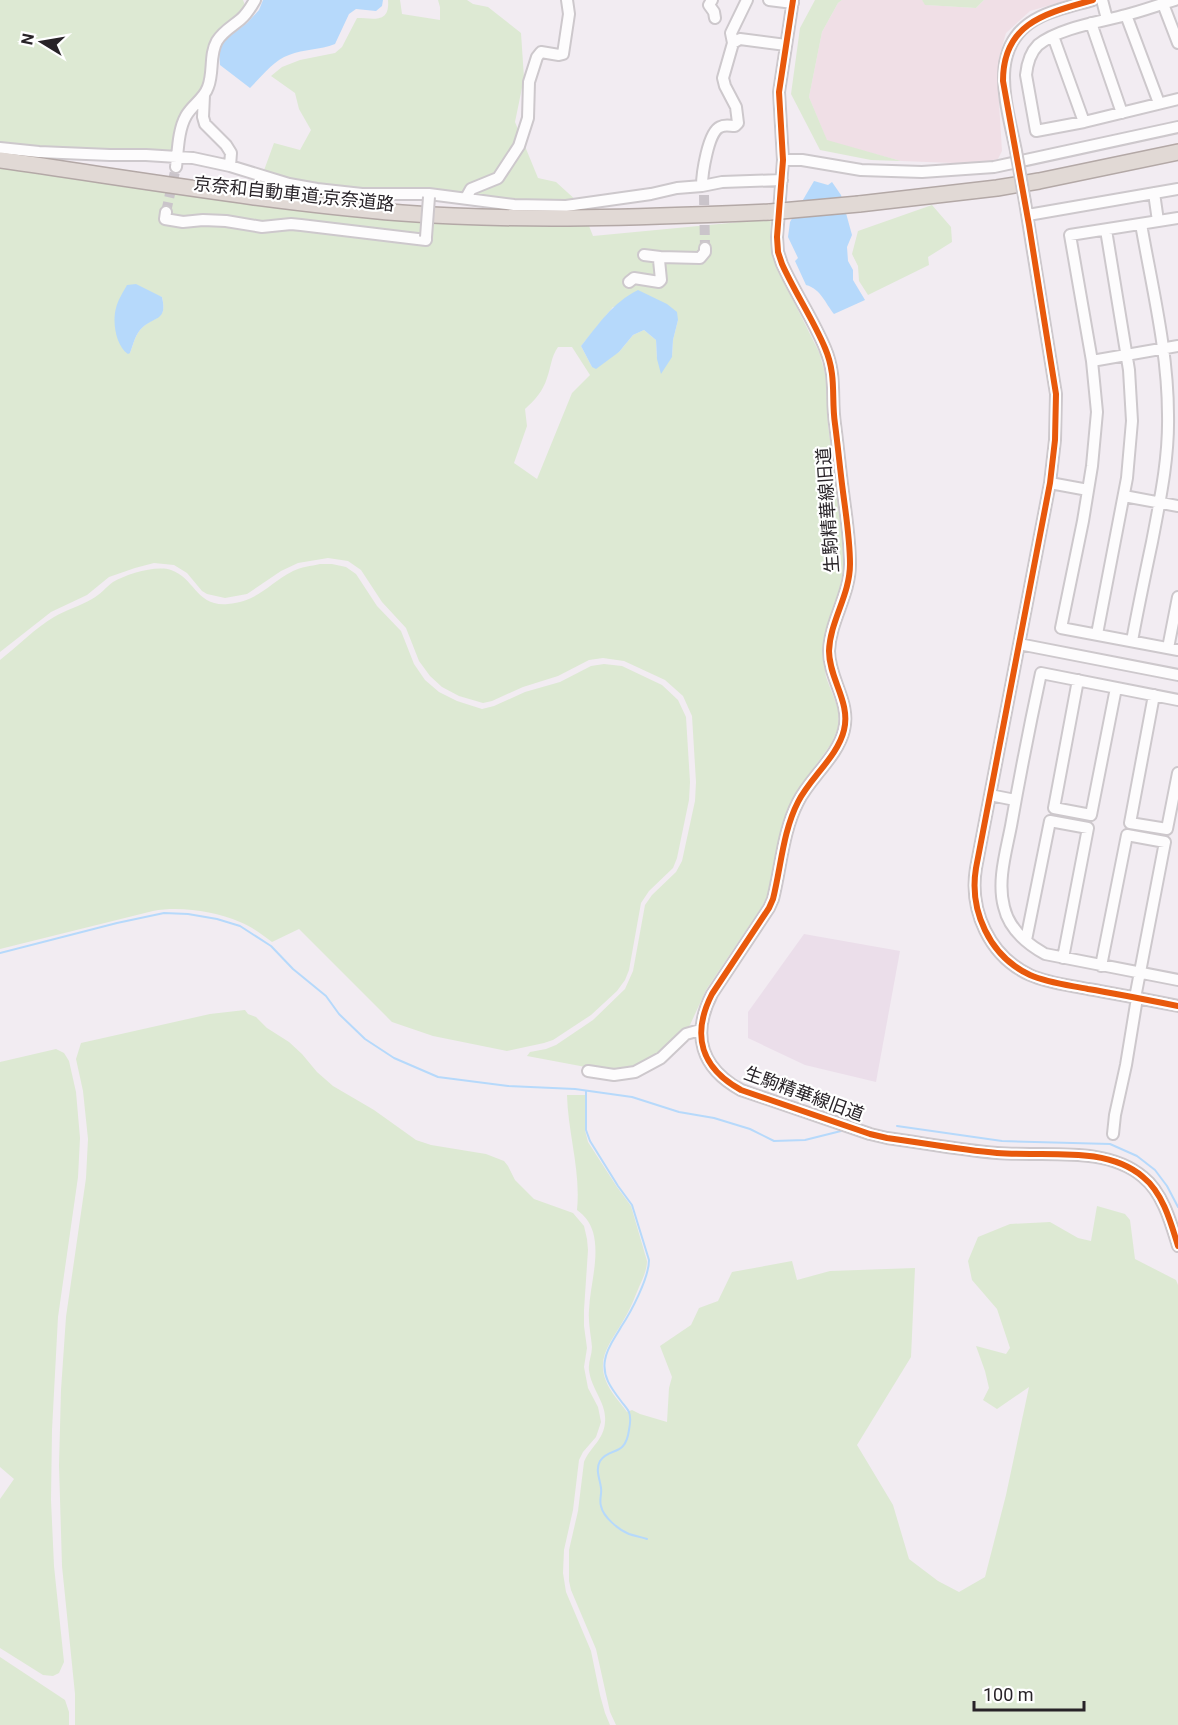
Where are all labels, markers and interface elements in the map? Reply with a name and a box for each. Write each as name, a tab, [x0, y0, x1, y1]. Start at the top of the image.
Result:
north arrow	[12, 12, 72, 72]
text: N	[17, 32, 38, 47]
street label: 京奈和自動車道;京奈道路	[193, 173, 396, 214]
street label: 生駒精華線旧道	[813, 446, 842, 574]
street label: 生駒精華線旧道	[741, 1062, 867, 1125]
scale bar	[974, 1674, 1084, 1712]
text: 100 m	[983, 1684, 1034, 1705]

